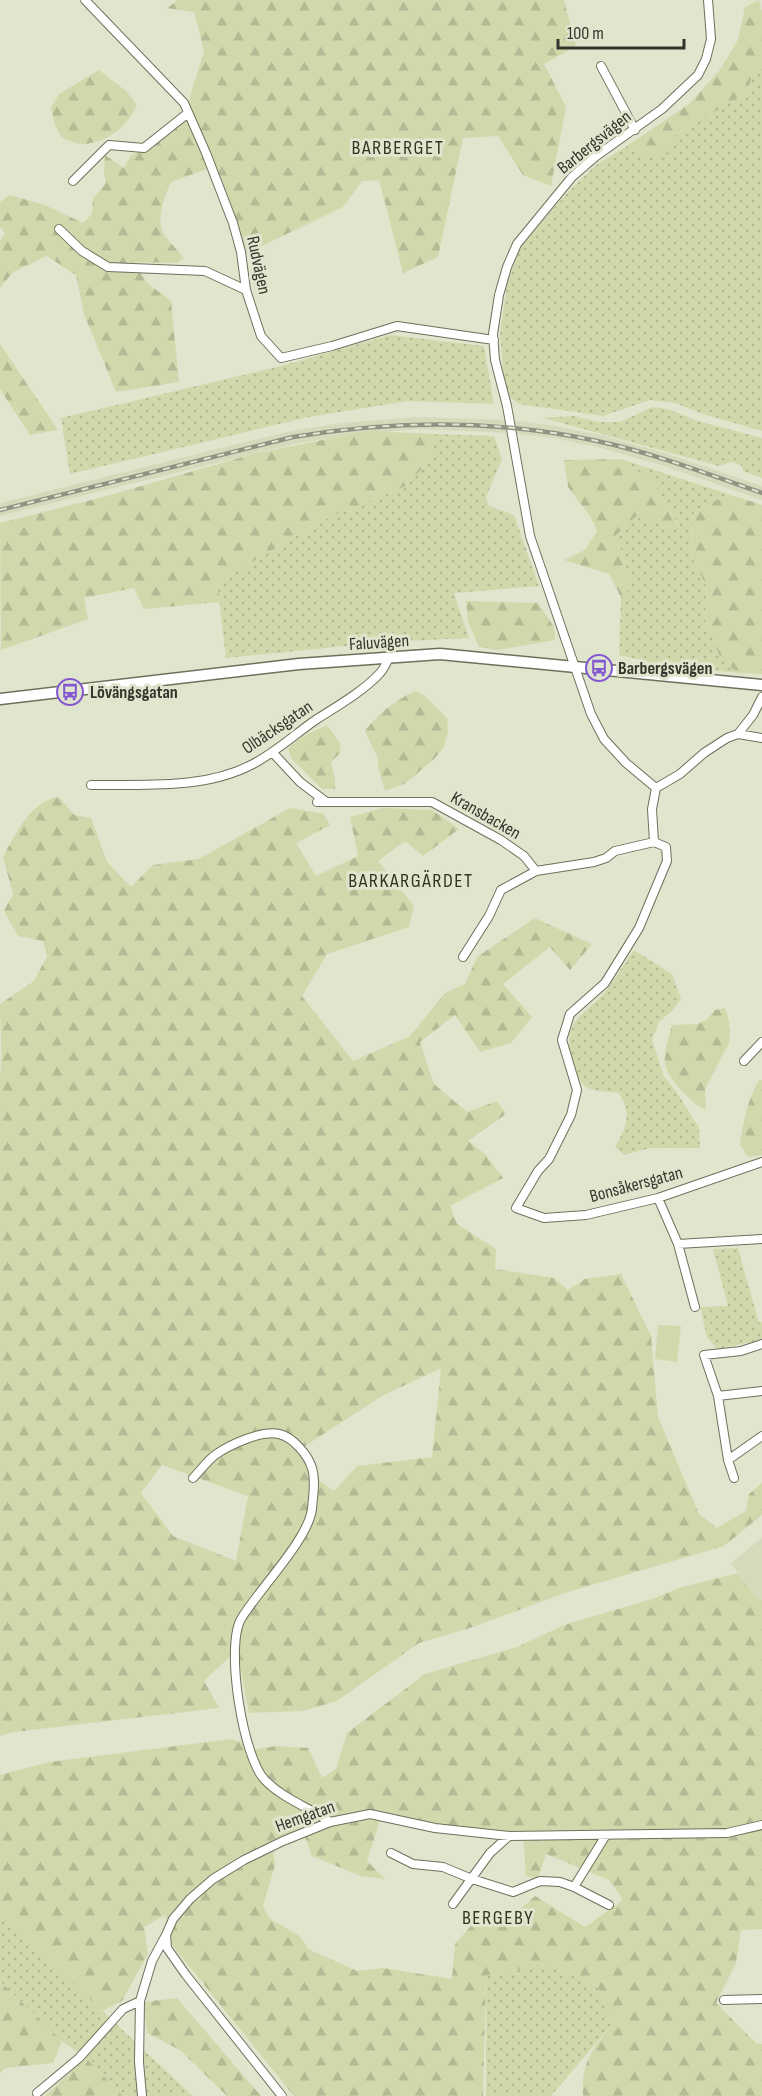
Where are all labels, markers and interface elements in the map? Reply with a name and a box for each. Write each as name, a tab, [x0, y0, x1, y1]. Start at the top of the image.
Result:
scale bar	[558, 12, 684, 50]
text: 100 m	[567, 23, 604, 44]
street label: Barbergsvägen	[553, 106, 635, 178]
district label: BARBERGET	[352, 136, 444, 160]
street label: Rudvägen	[242, 234, 275, 296]
street label: Faluvägen	[348, 630, 410, 655]
bus stop icon: Barbergsvägen	[584, 653, 614, 683]
place label: Barbergsvägen	[618, 658, 712, 679]
bus stop icon: Lövängsgatan	[55, 677, 85, 707]
place label: Lövängsgatan	[90, 682, 178, 703]
street label: Olbäcksgatan	[238, 696, 317, 759]
street label: Kransbacken	[447, 787, 524, 844]
district label: BARKARGÄRDET	[348, 869, 474, 893]
street label: Bonsåkersgatan	[587, 1162, 685, 1207]
street label: Hemgatan	[273, 1796, 338, 1837]
district label: BERGEBY	[462, 1906, 534, 1930]

